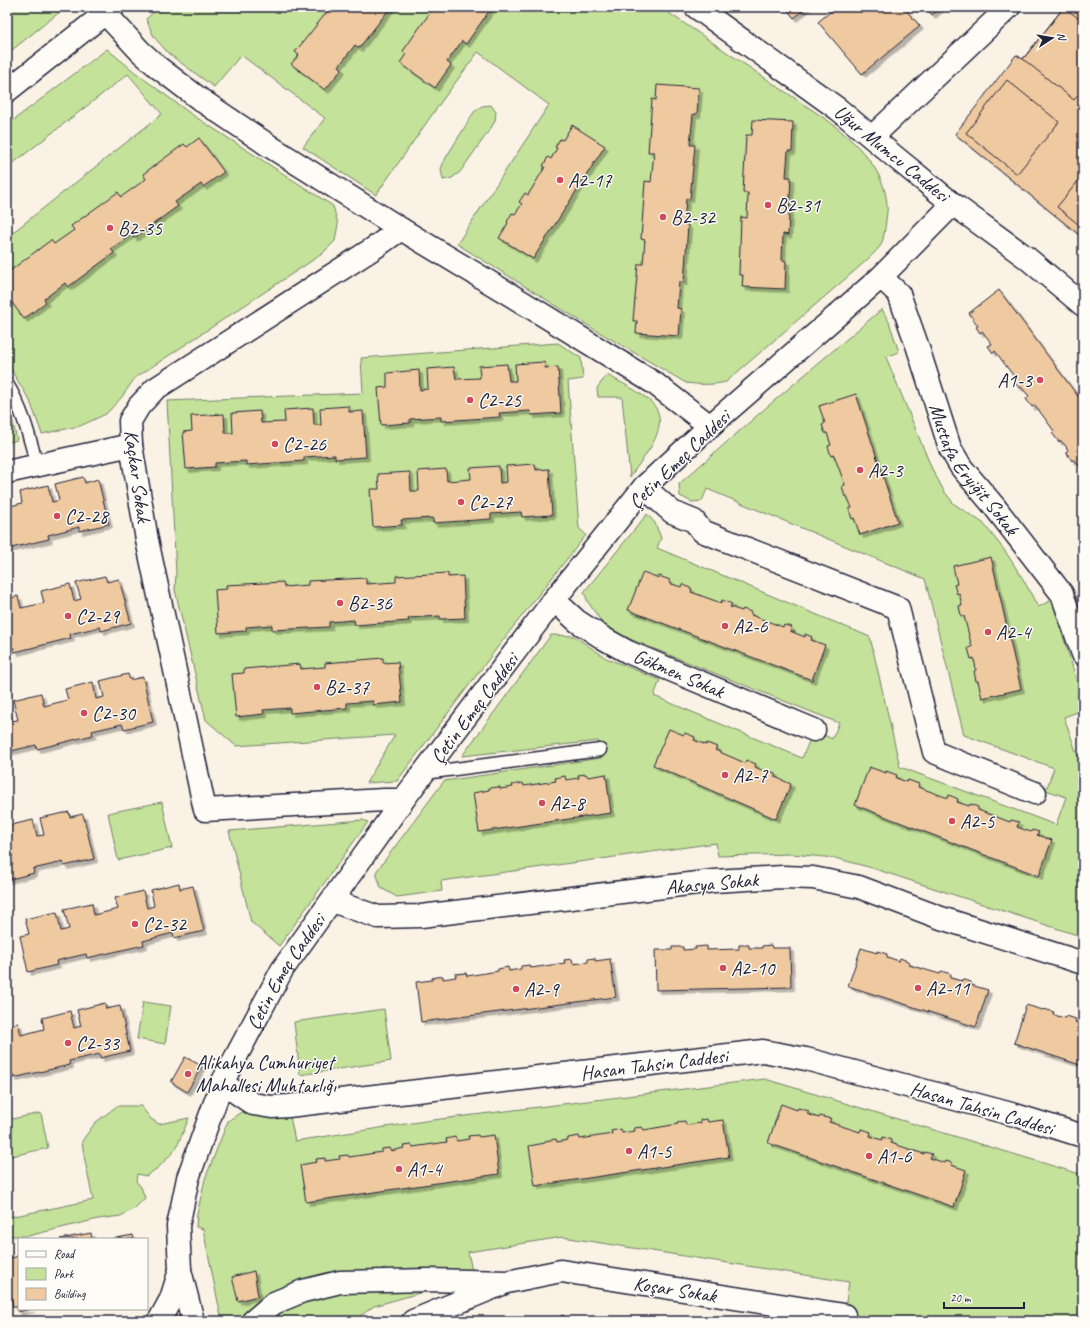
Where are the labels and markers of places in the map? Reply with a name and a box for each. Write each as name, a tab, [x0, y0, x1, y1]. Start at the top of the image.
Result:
place label: A2-17	[568, 168, 613, 193]
marker: A2-17	[555, 175, 565, 185]
place label: B2-31	[776, 193, 821, 218]
marker: B2-31	[763, 200, 773, 210]
place label: B2-32	[671, 205, 717, 230]
marker: B2-32	[658, 212, 668, 222]
place label: B2-35	[118, 216, 163, 241]
marker: B2-35	[105, 223, 115, 233]
place label: A1-3	[997, 368, 1034, 393]
marker: A1-3	[1035, 375, 1045, 385]
place label: C2-25	[478, 388, 522, 413]
marker: C2-25	[465, 395, 475, 405]
place label: C2-26	[283, 432, 327, 457]
marker: C2-26	[270, 439, 280, 449]
place label: A2-3	[868, 458, 905, 483]
marker: A2-3	[855, 465, 865, 475]
place label: C2-27	[469, 490, 513, 515]
marker: C2-27	[456, 497, 466, 507]
place label: C2-28	[65, 504, 110, 529]
marker: C2-28	[52, 511, 62, 521]
place label: B2-36	[348, 591, 393, 616]
marker: B2-36	[335, 598, 345, 608]
place label: C2-29	[76, 604, 121, 629]
marker: C2-29	[63, 611, 73, 621]
place label: A2-6	[733, 614, 769, 639]
place label: A2-4	[996, 620, 1033, 645]
marker: A2-6	[720, 621, 730, 631]
marker: A2-4	[983, 627, 993, 637]
place label: B2-37	[325, 675, 370, 700]
marker: B2-37	[312, 682, 322, 692]
place label: C2-30	[92, 701, 137, 726]
marker: C2-30	[79, 708, 89, 718]
place label: A2-7	[733, 763, 769, 788]
marker: A2-7	[720, 770, 730, 780]
place label: A2-8	[550, 791, 587, 816]
marker: A2-8	[537, 798, 547, 808]
place label: A2-5	[960, 809, 996, 834]
marker: A2-5	[947, 816, 957, 826]
place label: C2-32	[143, 912, 188, 937]
marker: C2-32	[130, 919, 140, 929]
place label: A2-10	[731, 956, 777, 981]
marker: A2-10	[718, 963, 728, 973]
place label: A2-11	[926, 976, 971, 1001]
place label: A2-9	[524, 977, 561, 1002]
marker: A2-11	[913, 983, 923, 993]
marker: A2-9	[511, 984, 521, 994]
place label: C2-33	[76, 1031, 121, 1056]
marker: C2-33	[63, 1038, 73, 1048]
place label: Alikahya Cumhuriyet Mahallesi Muhtarlığı	[196, 1050, 337, 1098]
marker: Alikahya Cumhuriyet Mahallesi Muhtarlığı	[183, 1069, 193, 1079]
place label: A1-5	[637, 1139, 673, 1164]
place label: A1-6	[877, 1144, 913, 1169]
marker: A1-5	[624, 1146, 634, 1156]
marker: A1-6	[864, 1151, 874, 1161]
place label: A1-4	[407, 1157, 444, 1182]
marker: A1-4	[394, 1164, 404, 1174]

